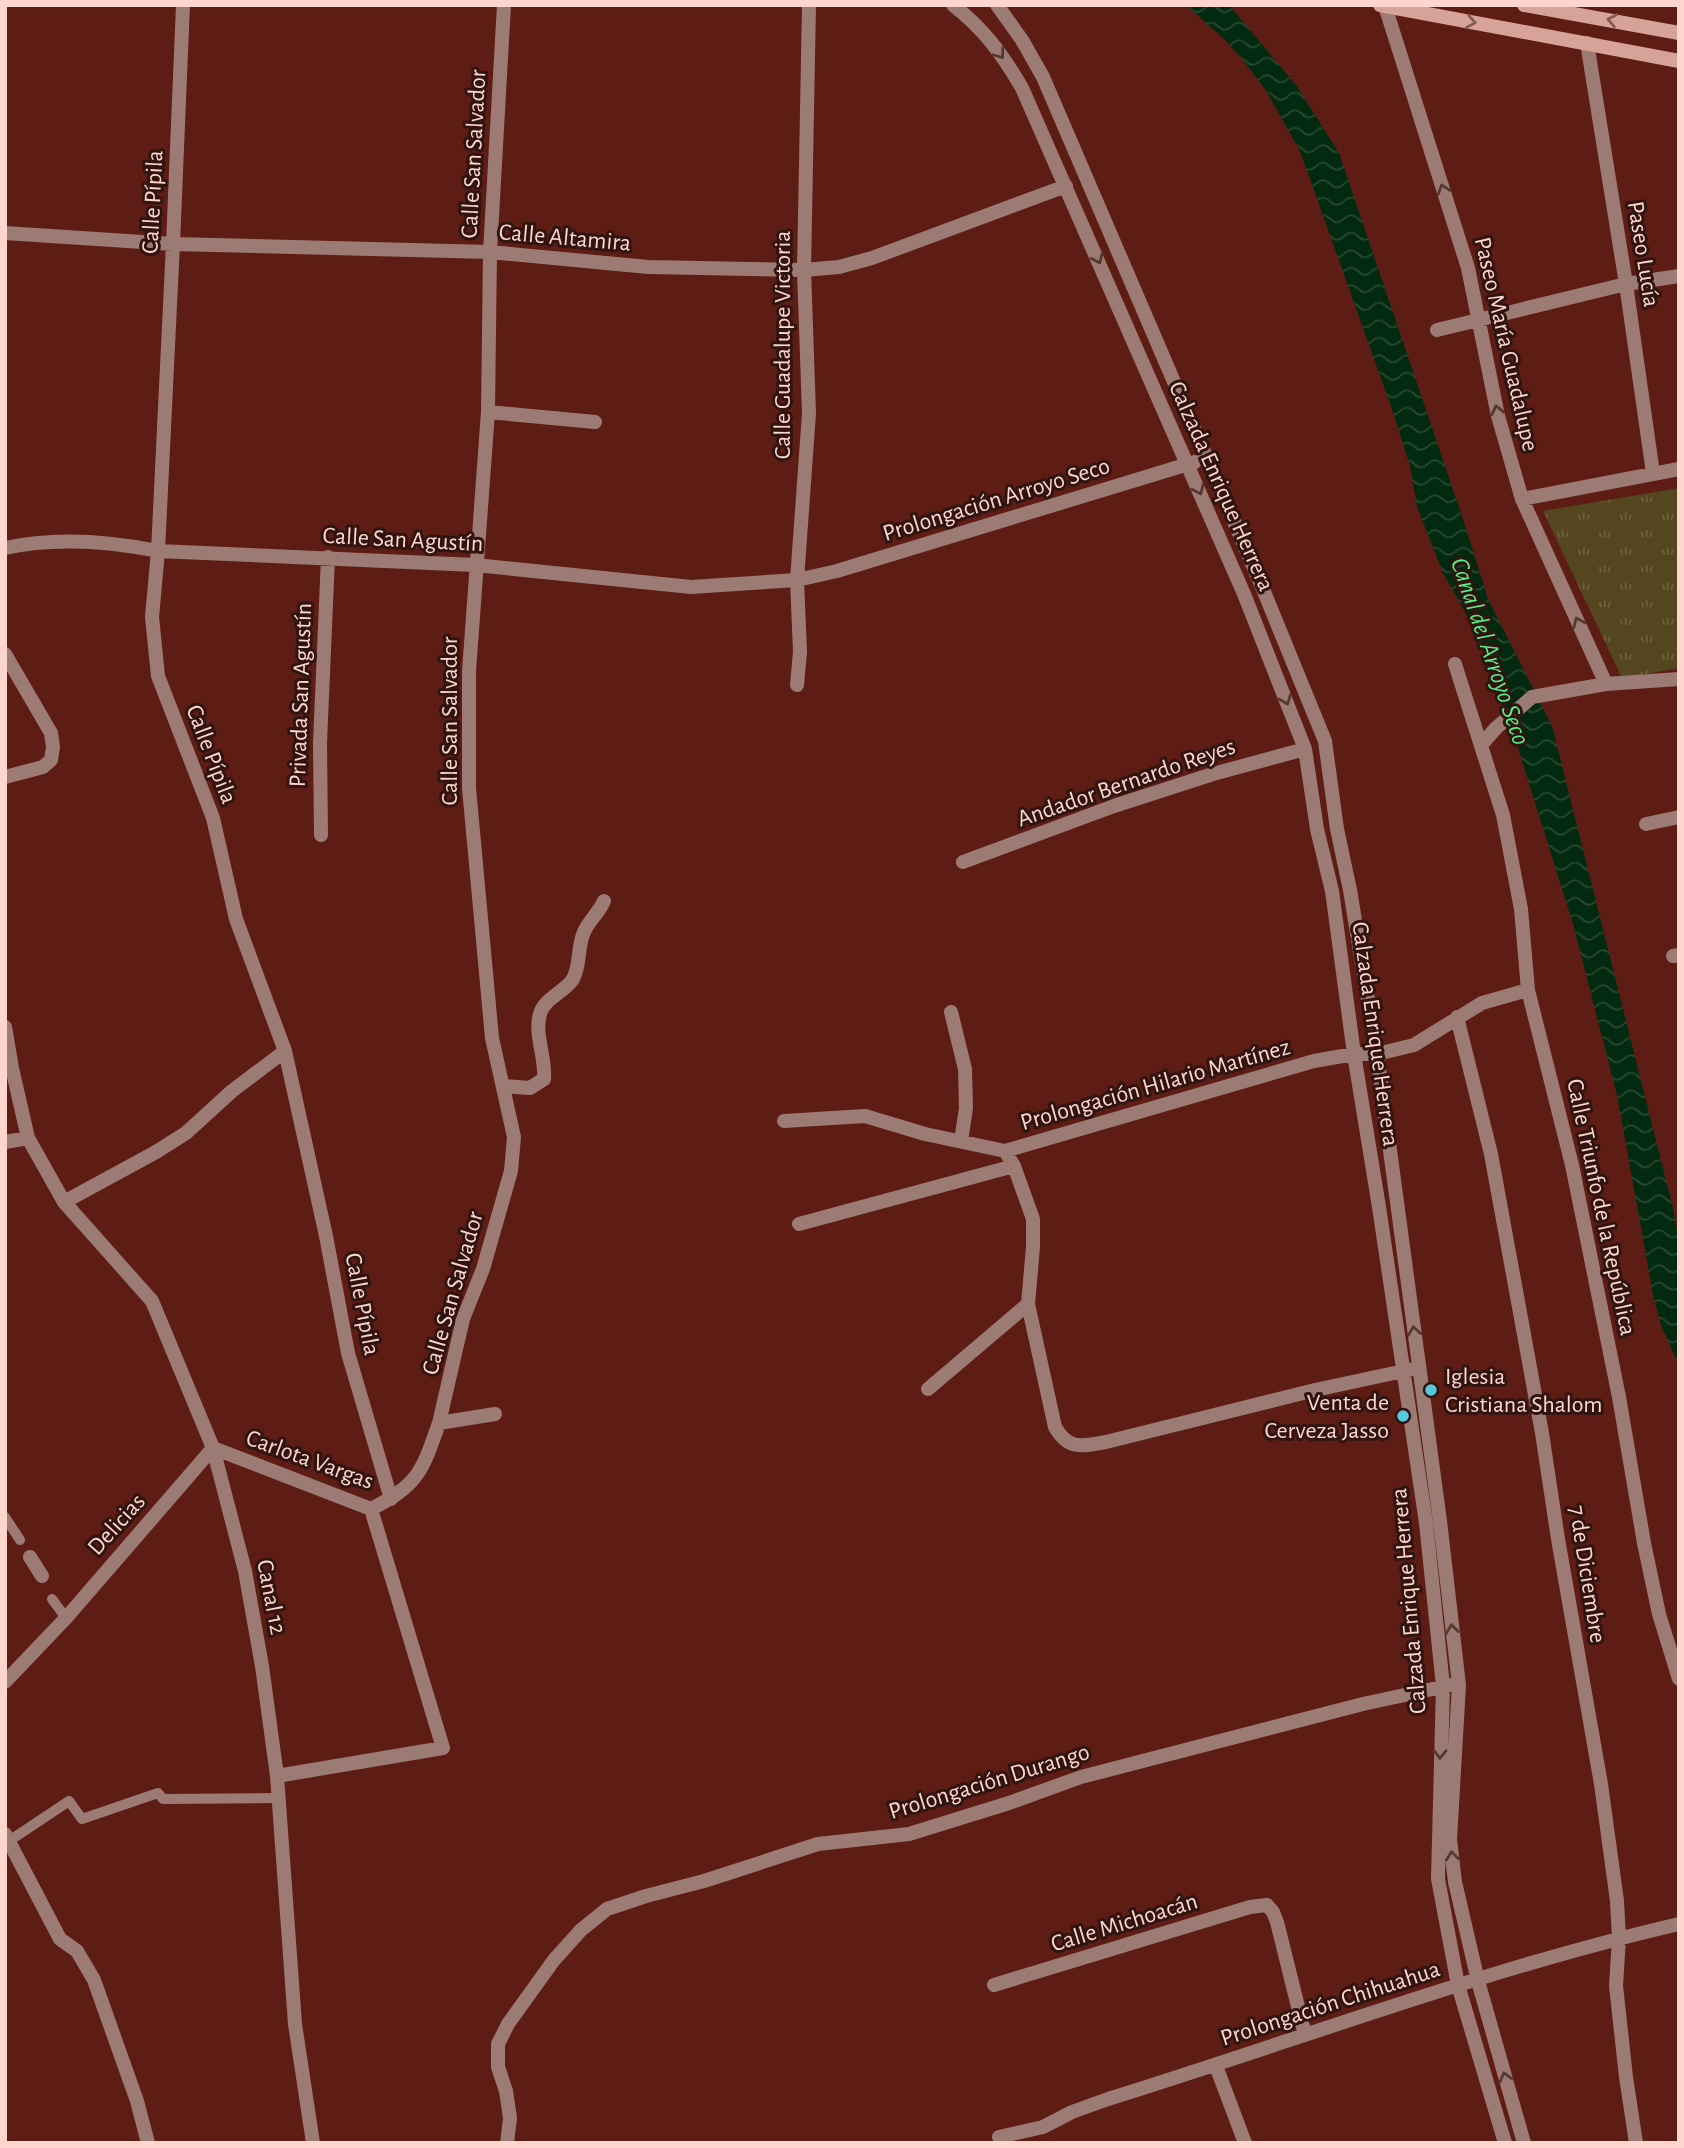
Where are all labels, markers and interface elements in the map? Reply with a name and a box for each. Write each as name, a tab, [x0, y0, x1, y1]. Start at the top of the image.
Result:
one-way arrow	[1465, 14, 1477, 29]
one-way arrow	[1606, 14, 1618, 29]
one-way arrow	[992, 46, 1005, 59]
street label: Calle San Salvador	[458, 69, 490, 239]
street label: Calle Pípila	[138, 150, 168, 254]
one-way arrow	[1437, 184, 1451, 196]
street label: Paseo Lucía	[1623, 199, 1663, 309]
street label: Calle Altamira	[498, 220, 632, 256]
street label: Calle Guadalupe Victoria	[771, 231, 795, 459]
street label: Paseo María Guadalupe	[1470, 235, 1542, 454]
one-way arrow	[1090, 252, 1104, 264]
street label: Calzada Enrique Herrera	[1164, 378, 1278, 595]
one-way arrow	[1491, 404, 1505, 416]
street label: Prolongación Arroyo Seco	[880, 454, 1113, 546]
one-way arrow	[1191, 483, 1205, 495]
street label: Calle San Agustín	[322, 524, 484, 556]
water label: Canal del Arroyo Seco	[1446, 554, 1534, 748]
street label: Privada San Agustín	[286, 602, 316, 788]
one-way arrow	[1572, 617, 1586, 629]
street label: Calle San Salvador	[438, 636, 462, 805]
one-way arrow	[1277, 694, 1291, 706]
street label: Calle Pípila	[181, 702, 241, 807]
street label: Andador Bernardo Reyes	[1014, 734, 1239, 832]
street label: Calzada Enrique Herrera	[1347, 920, 1403, 1148]
street label: Prolongación Hilario Martínez	[1018, 1035, 1293, 1135]
street label: Calle Triunfo de la República	[1562, 1077, 1640, 1338]
street label: Calle San Salvador	[418, 1209, 488, 1378]
street label: Calle Pípila	[340, 1251, 384, 1357]
one-way arrow	[1407, 1325, 1422, 1337]
place label: Iglesia Cristiana Shalom	[1445, 1365, 1603, 1417]
marker: Iglesia Cristiana Shalom	[1423, 1382, 1439, 1398]
place label: Venta de Cerveza Jasso	[1264, 1391, 1389, 1443]
marker: Venta de Cerveza Jasso	[1395, 1408, 1411, 1424]
street label: Carlota Vargas	[243, 1426, 377, 1494]
street label: Calzada Enrique Herrera	[1387, 1487, 1431, 1715]
street label: Delicias	[83, 1489, 150, 1560]
street label: 7 de Diciembre	[1564, 1504, 1610, 1645]
street label: Canal 12	[252, 1558, 290, 1637]
one-way arrow	[1445, 1624, 1460, 1635]
street label: Prolongación Durango	[886, 1740, 1093, 1824]
one-way arrow	[1433, 1749, 1448, 1760]
one-way arrow	[1445, 1850, 1460, 1861]
street label: Calle Michoacán	[1048, 1889, 1200, 1957]
street label: Prolongación Chihuahua	[1218, 1957, 1443, 2051]
one-way arrow	[1499, 2071, 1514, 2083]

